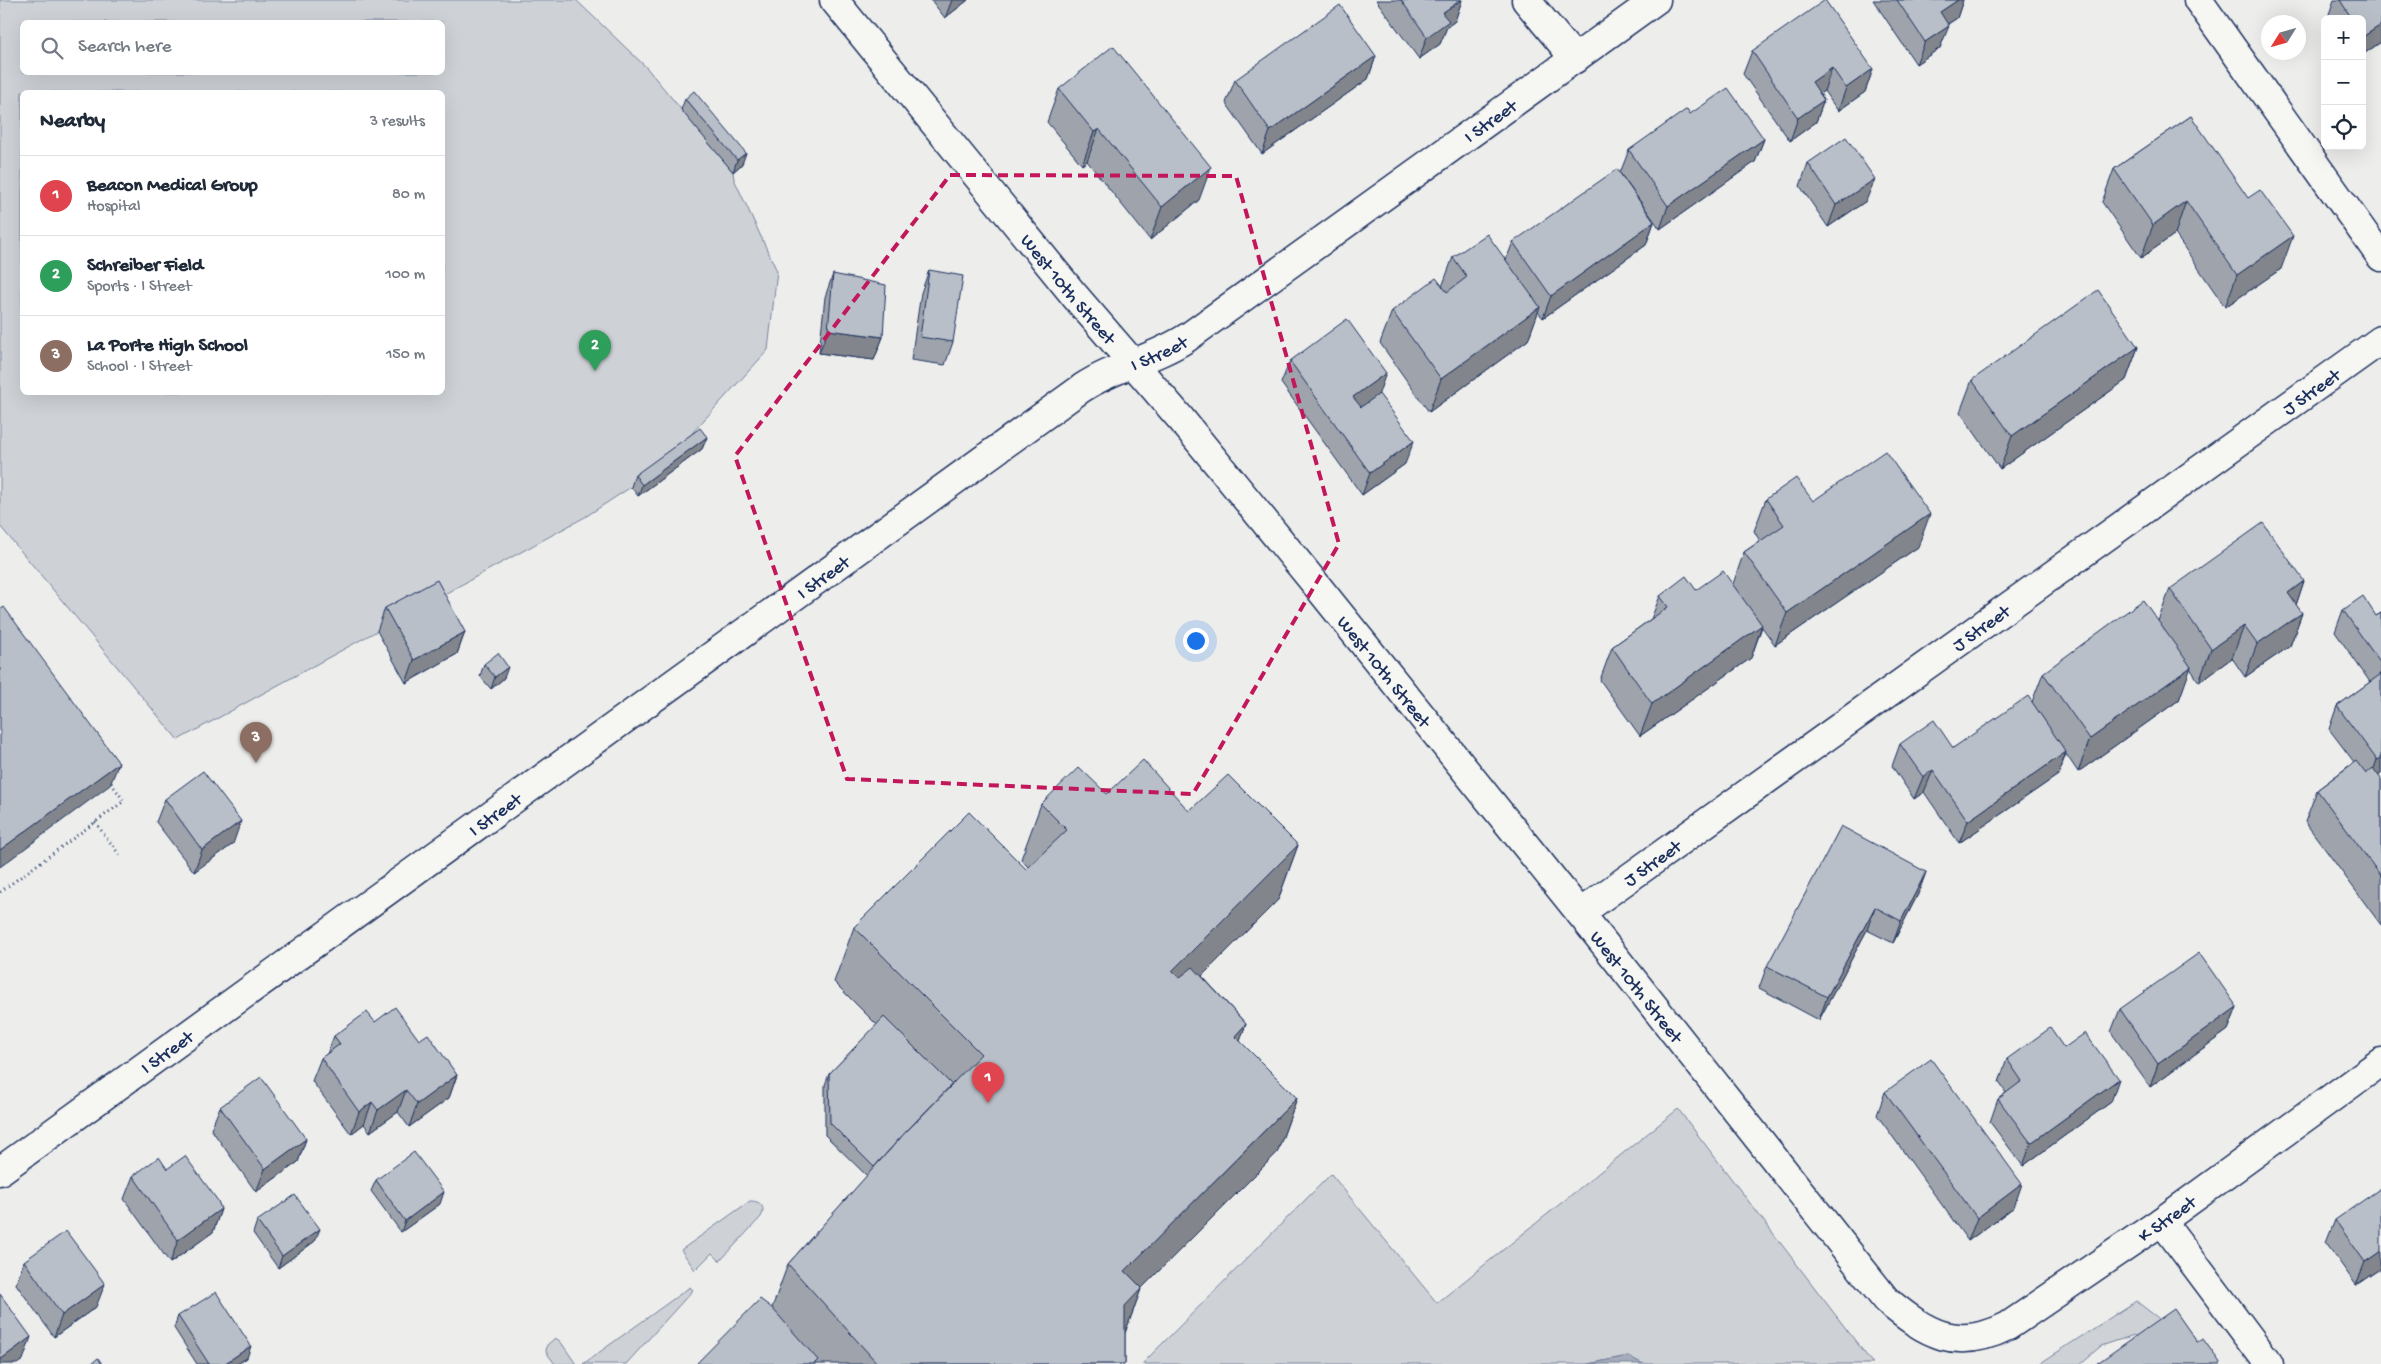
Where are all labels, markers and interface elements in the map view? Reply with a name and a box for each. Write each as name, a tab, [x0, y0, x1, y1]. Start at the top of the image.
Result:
north arrow	[2261, 15, 2306, 60]
map controls	[2321, 15, 2366, 150]
button: +	[2321, 15, 2366, 60]
search box	[20, 20, 445, 75]
icon: search	[38, 34, 66, 62]
text: Search here	[78, 36, 172, 59]
button: −	[2321, 60, 2366, 105]
street label: I Street	[1461, 95, 1524, 150]
button: locate	[2321, 105, 2366, 150]
text: Nearby	[40, 110, 105, 135]
text: 3 results	[370, 113, 425, 132]
text: Beacon Medical Group	[87, 175, 258, 198]
text: 1	[53, 186, 59, 205]
text: 80 m	[392, 186, 425, 205]
text: Hospital	[87, 198, 141, 217]
street label: West 10th Street	[1014, 230, 1121, 352]
text: Schreiber Field	[87, 255, 203, 278]
text: 2	[52, 266, 60, 285]
text: 100 m	[385, 266, 425, 285]
text: Sports · I Street	[87, 278, 192, 297]
pin: 2	[579, 330, 611, 371]
street label: I Street	[1128, 331, 1195, 378]
text: La Porte High School	[87, 335, 248, 358]
text: 3	[52, 346, 60, 365]
text: 150 m	[386, 346, 425, 365]
text: School · I Street	[87, 358, 191, 377]
street label: J Street	[2279, 364, 2347, 422]
street label: I Street	[793, 551, 857, 606]
street label: J Street	[1949, 600, 2017, 658]
street label: West 10th Street	[1331, 612, 1436, 735]
your location	[1183, 628, 1209, 654]
pin: 3	[240, 722, 272, 763]
street label: I Street	[465, 788, 529, 843]
street label: J Street	[1620, 835, 1689, 893]
street label: West 10th Street	[1583, 927, 1688, 1051]
street label: I Street	[137, 1025, 201, 1080]
pin: 1	[972, 1062, 1004, 1103]
street label: K Street	[2135, 1191, 2203, 1249]

